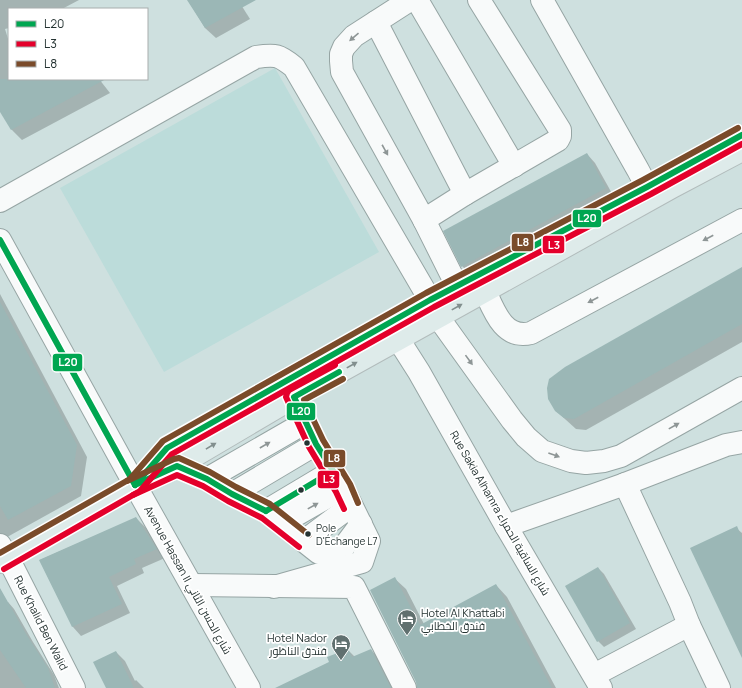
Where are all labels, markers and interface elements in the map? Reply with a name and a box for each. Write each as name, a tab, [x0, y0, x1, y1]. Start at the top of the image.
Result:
legend	[8, 8, 148, 80]
text: L20	[44, 15, 64, 32]
one-way arrow	[349, 32, 360, 41]
text: L3	[44, 35, 57, 52]
text: L8	[44, 55, 57, 72]
one-way arrow	[382, 145, 389, 156]
line badge: L20	[572, 209, 602, 228]
text: L20	[577, 210, 597, 225]
line badge: L8	[511, 233, 534, 252]
text: L8	[517, 234, 530, 249]
line badge: L3	[542, 235, 565, 254]
one-way arrow	[702, 235, 713, 242]
text: L3	[548, 237, 560, 252]
one-way arrow	[587, 296, 599, 303]
one-way arrow	[451, 303, 463, 310]
line badge: L20	[52, 353, 83, 372]
text: L20	[58, 354, 78, 369]
one-way arrow	[465, 355, 473, 366]
one-way arrow	[346, 361, 358, 368]
line badge: L20	[286, 402, 316, 421]
text: L20	[291, 403, 311, 418]
one-way arrow	[669, 423, 680, 429]
street label: Rue Sakia Alhamra شارع الساقية الحمراء	[446, 428, 554, 598]
unlabelled marker	[302, 438, 312, 448]
one-way arrow	[259, 442, 271, 449]
one-way arrow	[205, 443, 217, 450]
line badge: L8	[323, 449, 346, 468]
text: L8	[328, 450, 341, 465]
one-way arrow	[549, 453, 561, 459]
line badge: L3	[317, 470, 340, 489]
text: L3	[323, 471, 335, 486]
unlabelled marker	[296, 485, 306, 495]
one-way arrow	[307, 502, 318, 509]
street label: Avenue Hassan II شارع الحسن الثاني	[139, 503, 236, 658]
place label: Pole D'Échange L7	[316, 521, 377, 548]
marker: Pole D'Échange L7	[303, 529, 313, 539]
street label: Rue Khalid Ben Walid	[11, 573, 72, 673]
place label: Hotel Al Khattabi فندق الخطابي	[421, 605, 505, 635]
hotel icon: Hotel Al Khattabi فندق الخطابي	[396, 608, 418, 636]
place label: Hotel Nador فندق الناظور	[267, 630, 327, 658]
hotel icon: Hotel Nador فندق الناظور	[330, 633, 352, 661]

